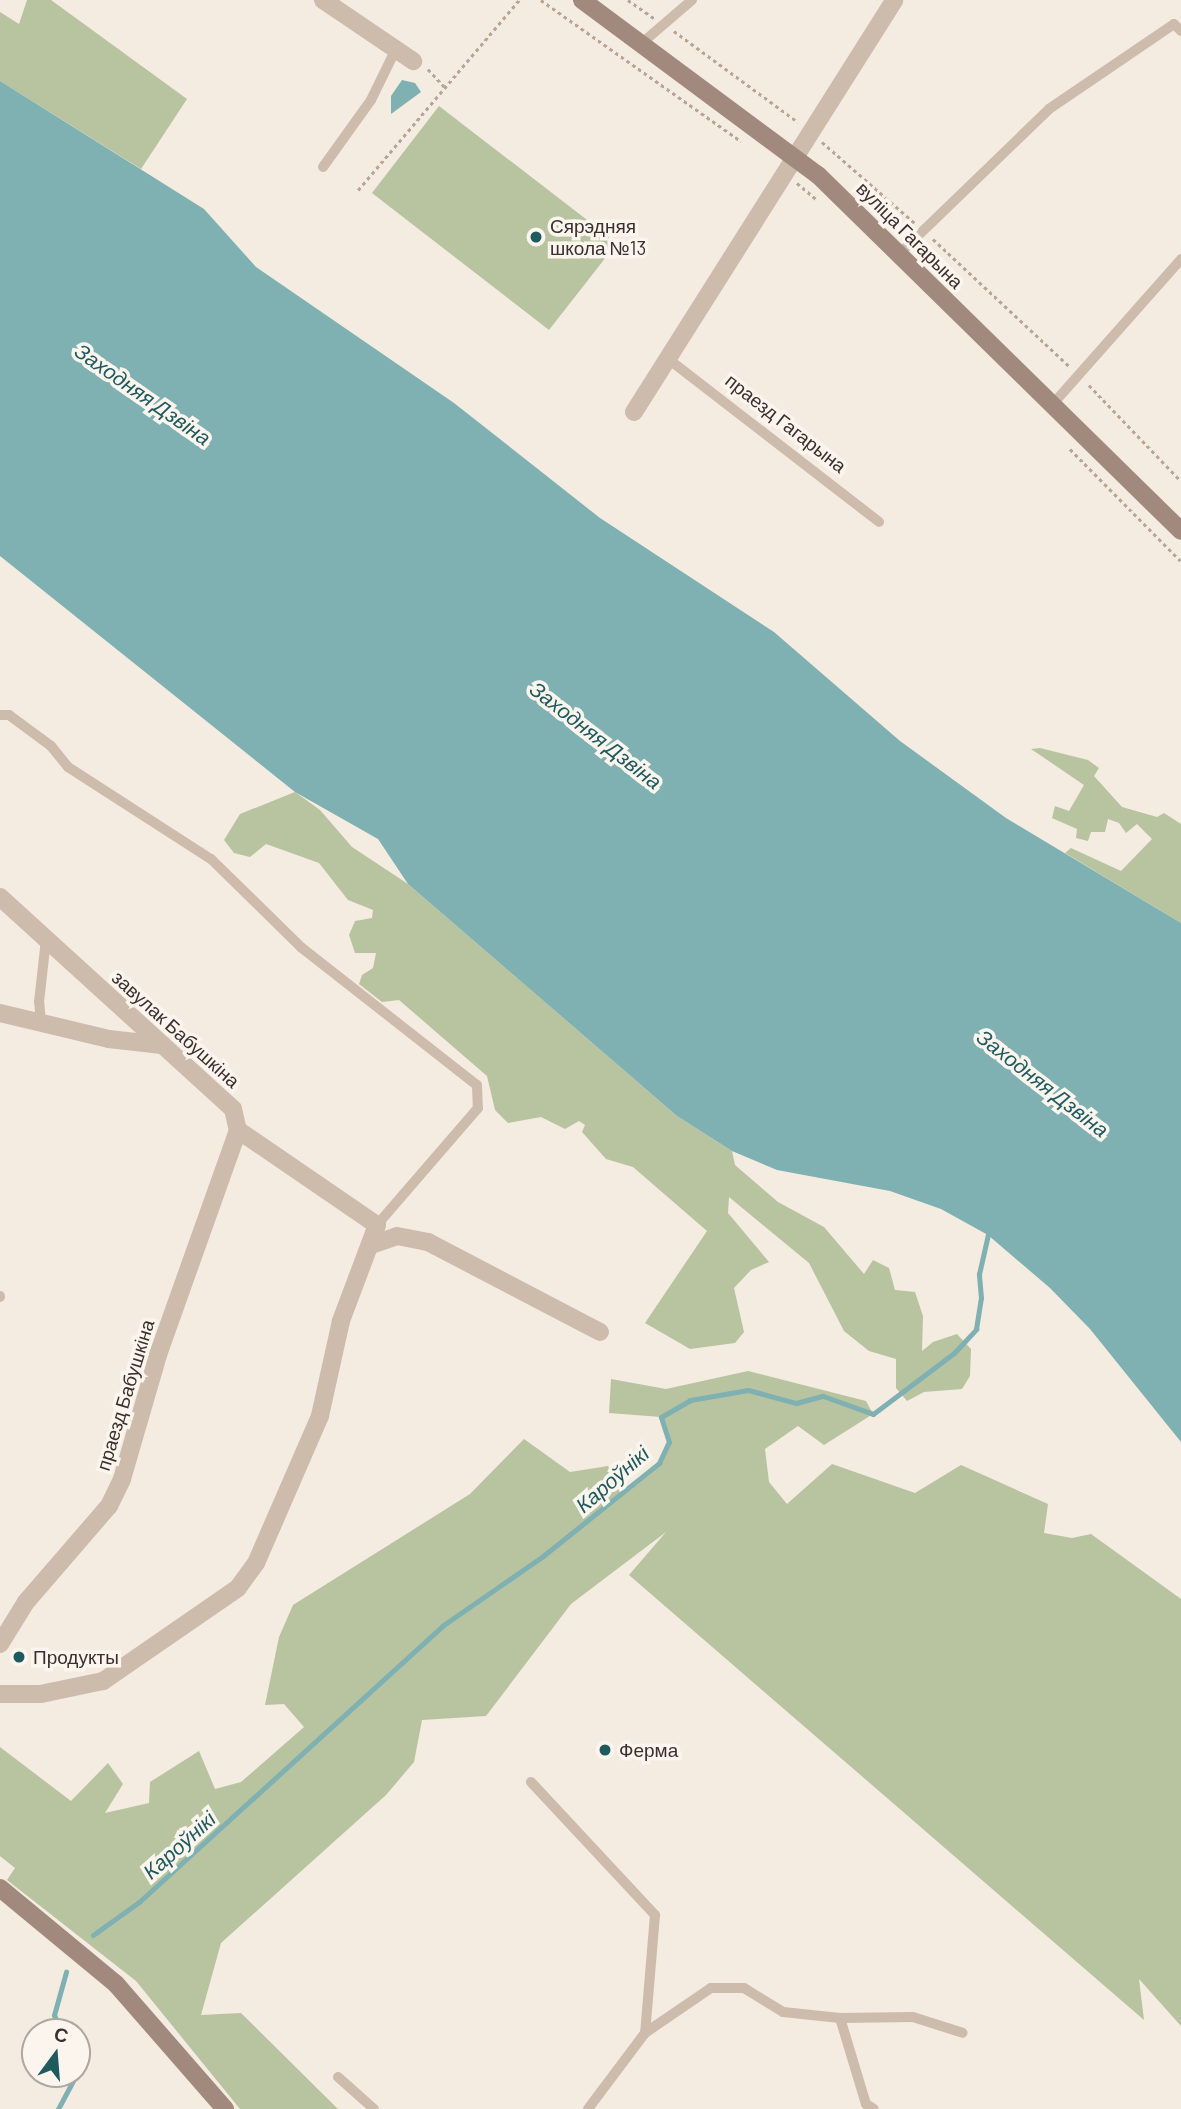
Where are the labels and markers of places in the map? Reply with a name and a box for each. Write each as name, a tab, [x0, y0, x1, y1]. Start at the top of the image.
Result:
place label: Сярэдняя школа №13	[550, 215, 646, 259]
marker: Сярэдняя школа №13	[528, 229, 544, 245]
place label: Продукты	[33, 1646, 119, 1668]
marker: Продукты	[11, 1649, 27, 1665]
place label: Ферма	[619, 1739, 678, 1761]
marker: Ферма	[597, 1742, 613, 1758]

